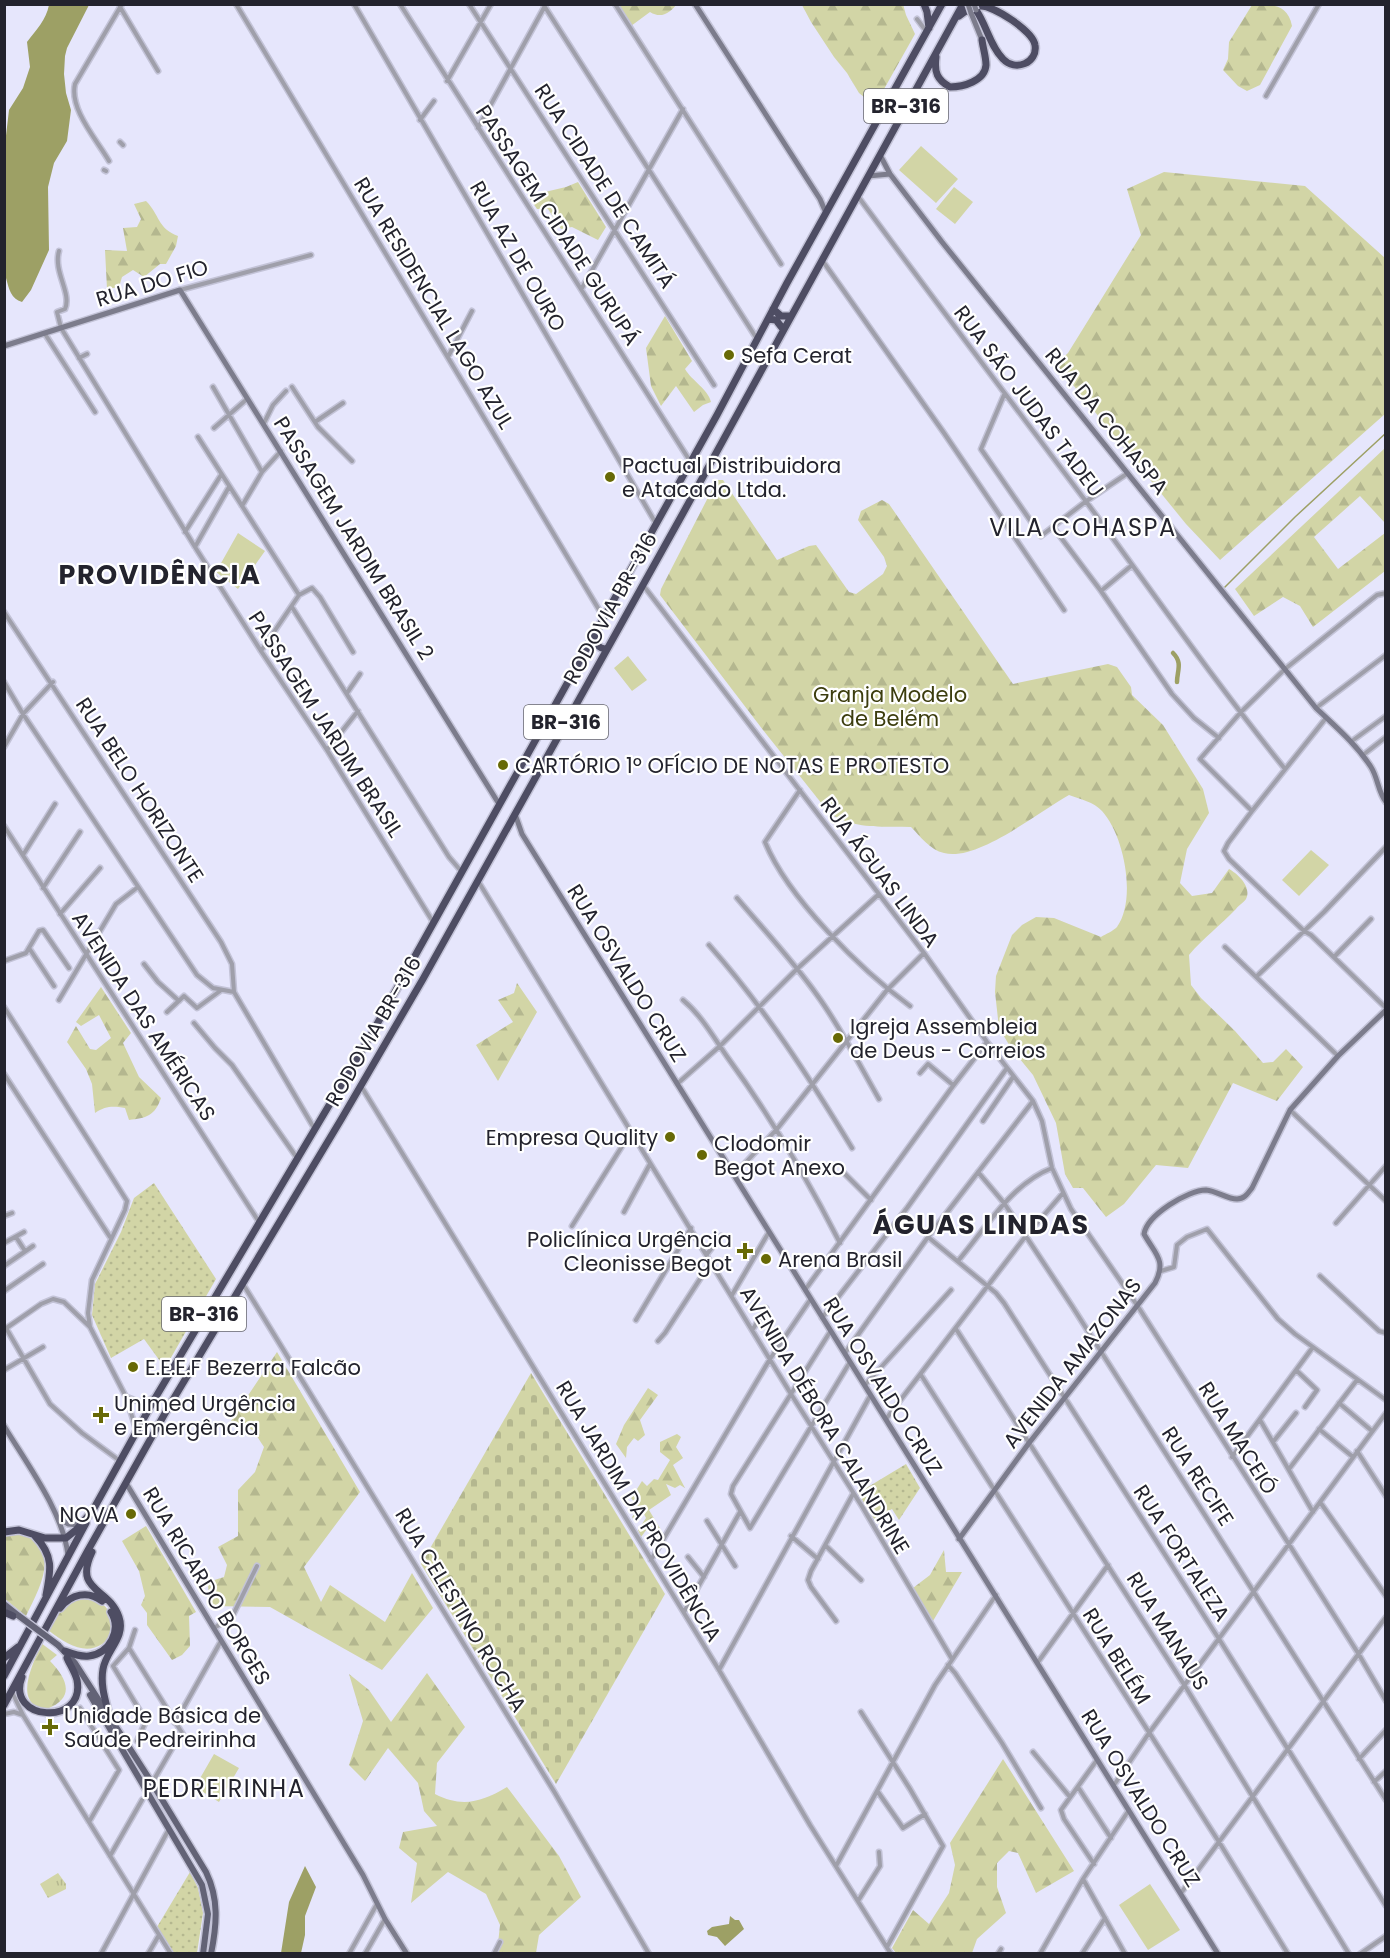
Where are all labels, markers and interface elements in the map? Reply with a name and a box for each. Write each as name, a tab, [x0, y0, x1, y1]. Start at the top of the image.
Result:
street label: RUA CIDADE DE CAMITÁ	[528, 78, 682, 294]
road number: BR-316	[864, 89, 948, 123]
street label: PASSAGEM CIDADE GURUPÁ	[469, 99, 647, 351]
street label: RUA RESIDENCIAL LAGO AZUL	[347, 172, 521, 434]
street label: RUA AZ DE OURO	[463, 176, 573, 336]
street label: RUA DO FIO	[92, 252, 212, 314]
street label: RUA SÃO JUDAS TADEU	[947, 299, 1111, 503]
place label: Sefa Cerat	[741, 341, 852, 370]
street label: RUA DA COHASPA	[1039, 341, 1175, 501]
marker: Sefa Cerat	[722, 348, 736, 362]
street label: PASSAGEM JARDIM BRASIL 2	[267, 411, 441, 665]
place label: Pactual Distribuidora e Atacado Ltda.	[622, 451, 841, 504]
marker: Pactual Distribuidora e Atacado Ltda.	[603, 470, 617, 484]
district label: VILA COHASPA	[989, 511, 1177, 544]
street label: RODOVIA BR-316	[556, 527, 664, 689]
district label: PROVIDÊNCIA	[59, 556, 261, 593]
street label: PASSAGEM JARDIM BRASIL	[242, 605, 410, 843]
park label: Granja Modelo de Belém	[813, 680, 967, 733]
street label: RUA BELO HORIZONTE	[69, 692, 211, 888]
road number: BR-316	[524, 705, 608, 739]
place label: CARTÓRIO 1º OFÍCIO DE NOTAS E PROTESTO	[515, 751, 949, 780]
marker: CARTÓRIO 1º OFÍCIO DE NOTAS E PROTESTO	[496, 758, 510, 772]
street label: RUA ÁGUAS LINDA	[814, 791, 946, 953]
street label: RUA OSVALDO CRUZ	[561, 879, 693, 1067]
street label: AVENIDA DAS AMÉRICAS	[65, 906, 223, 1126]
street label: RODOVIA BR-316	[318, 950, 428, 1112]
place label: Igreja Assembleia de Deus - Correios	[850, 1012, 1046, 1065]
marker: Igreja Assembleia de Deus - Correios	[831, 1031, 845, 1045]
place label: Empresa Quality	[486, 1123, 658, 1152]
place label: Clodomir Begot Anexo	[714, 1129, 845, 1182]
marker: Empresa Quality	[663, 1130, 677, 1144]
marker: Clodomir Begot Anexo	[695, 1148, 709, 1162]
district label: ÁGUAS LINDAS	[872, 1206, 1090, 1243]
place label: Policlínica Urgência Cleonisse Begot	[527, 1225, 732, 1278]
marker: Policlínica Urgência Cleonisse Begot	[736, 1242, 754, 1260]
place label: Arena Brasil	[778, 1245, 902, 1274]
marker: Arena Brasil	[759, 1252, 773, 1266]
street label: AVENIDA AMAZONAS	[996, 1272, 1148, 1454]
street label: AVENIDA DÉBORA CALANDRINE	[733, 1281, 917, 1559]
street label: RUA OSVALDO CRUZ	[817, 1292, 949, 1480]
road number: BR-316	[162, 1297, 246, 1331]
place label: E.E.E.F Bezerra Falcão	[145, 1353, 361, 1382]
marker: E.E.E.F Bezerra Falcão	[126, 1360, 140, 1374]
street label: RUA JARDIM DA PROVIDÊNCIA	[549, 1375, 729, 1647]
street label: RUA MACEIÓ	[1192, 1376, 1284, 1500]
place label: Unimed Urgência e Emergência	[114, 1389, 296, 1442]
marker: Unimed Urgência e Emergência	[92, 1406, 110, 1424]
street label: RUA RECIFE	[1155, 1421, 1241, 1531]
street label: RUA FORTALEZA	[1127, 1479, 1237, 1627]
street label: RUA RICARDO BORGES	[136, 1482, 278, 1690]
place label: NOVA	[59, 1500, 119, 1529]
street label: RUA CELESTINO ROCHA	[388, 1502, 534, 1718]
marker: NOVA	[124, 1507, 138, 1521]
street label: RUA MANAUS	[1120, 1566, 1216, 1696]
street label: RUA BELÉM	[1076, 1602, 1158, 1710]
place label: Unidade Básica de Saúde Pedreirinha	[64, 1701, 261, 1754]
street label: RUA OSVALDO CRUZ	[1075, 1704, 1207, 1892]
marker: Unidade Básica de Saúde Pedreirinha	[41, 1718, 59, 1736]
district label: PEDREIRINHA	[143, 1772, 305, 1805]

